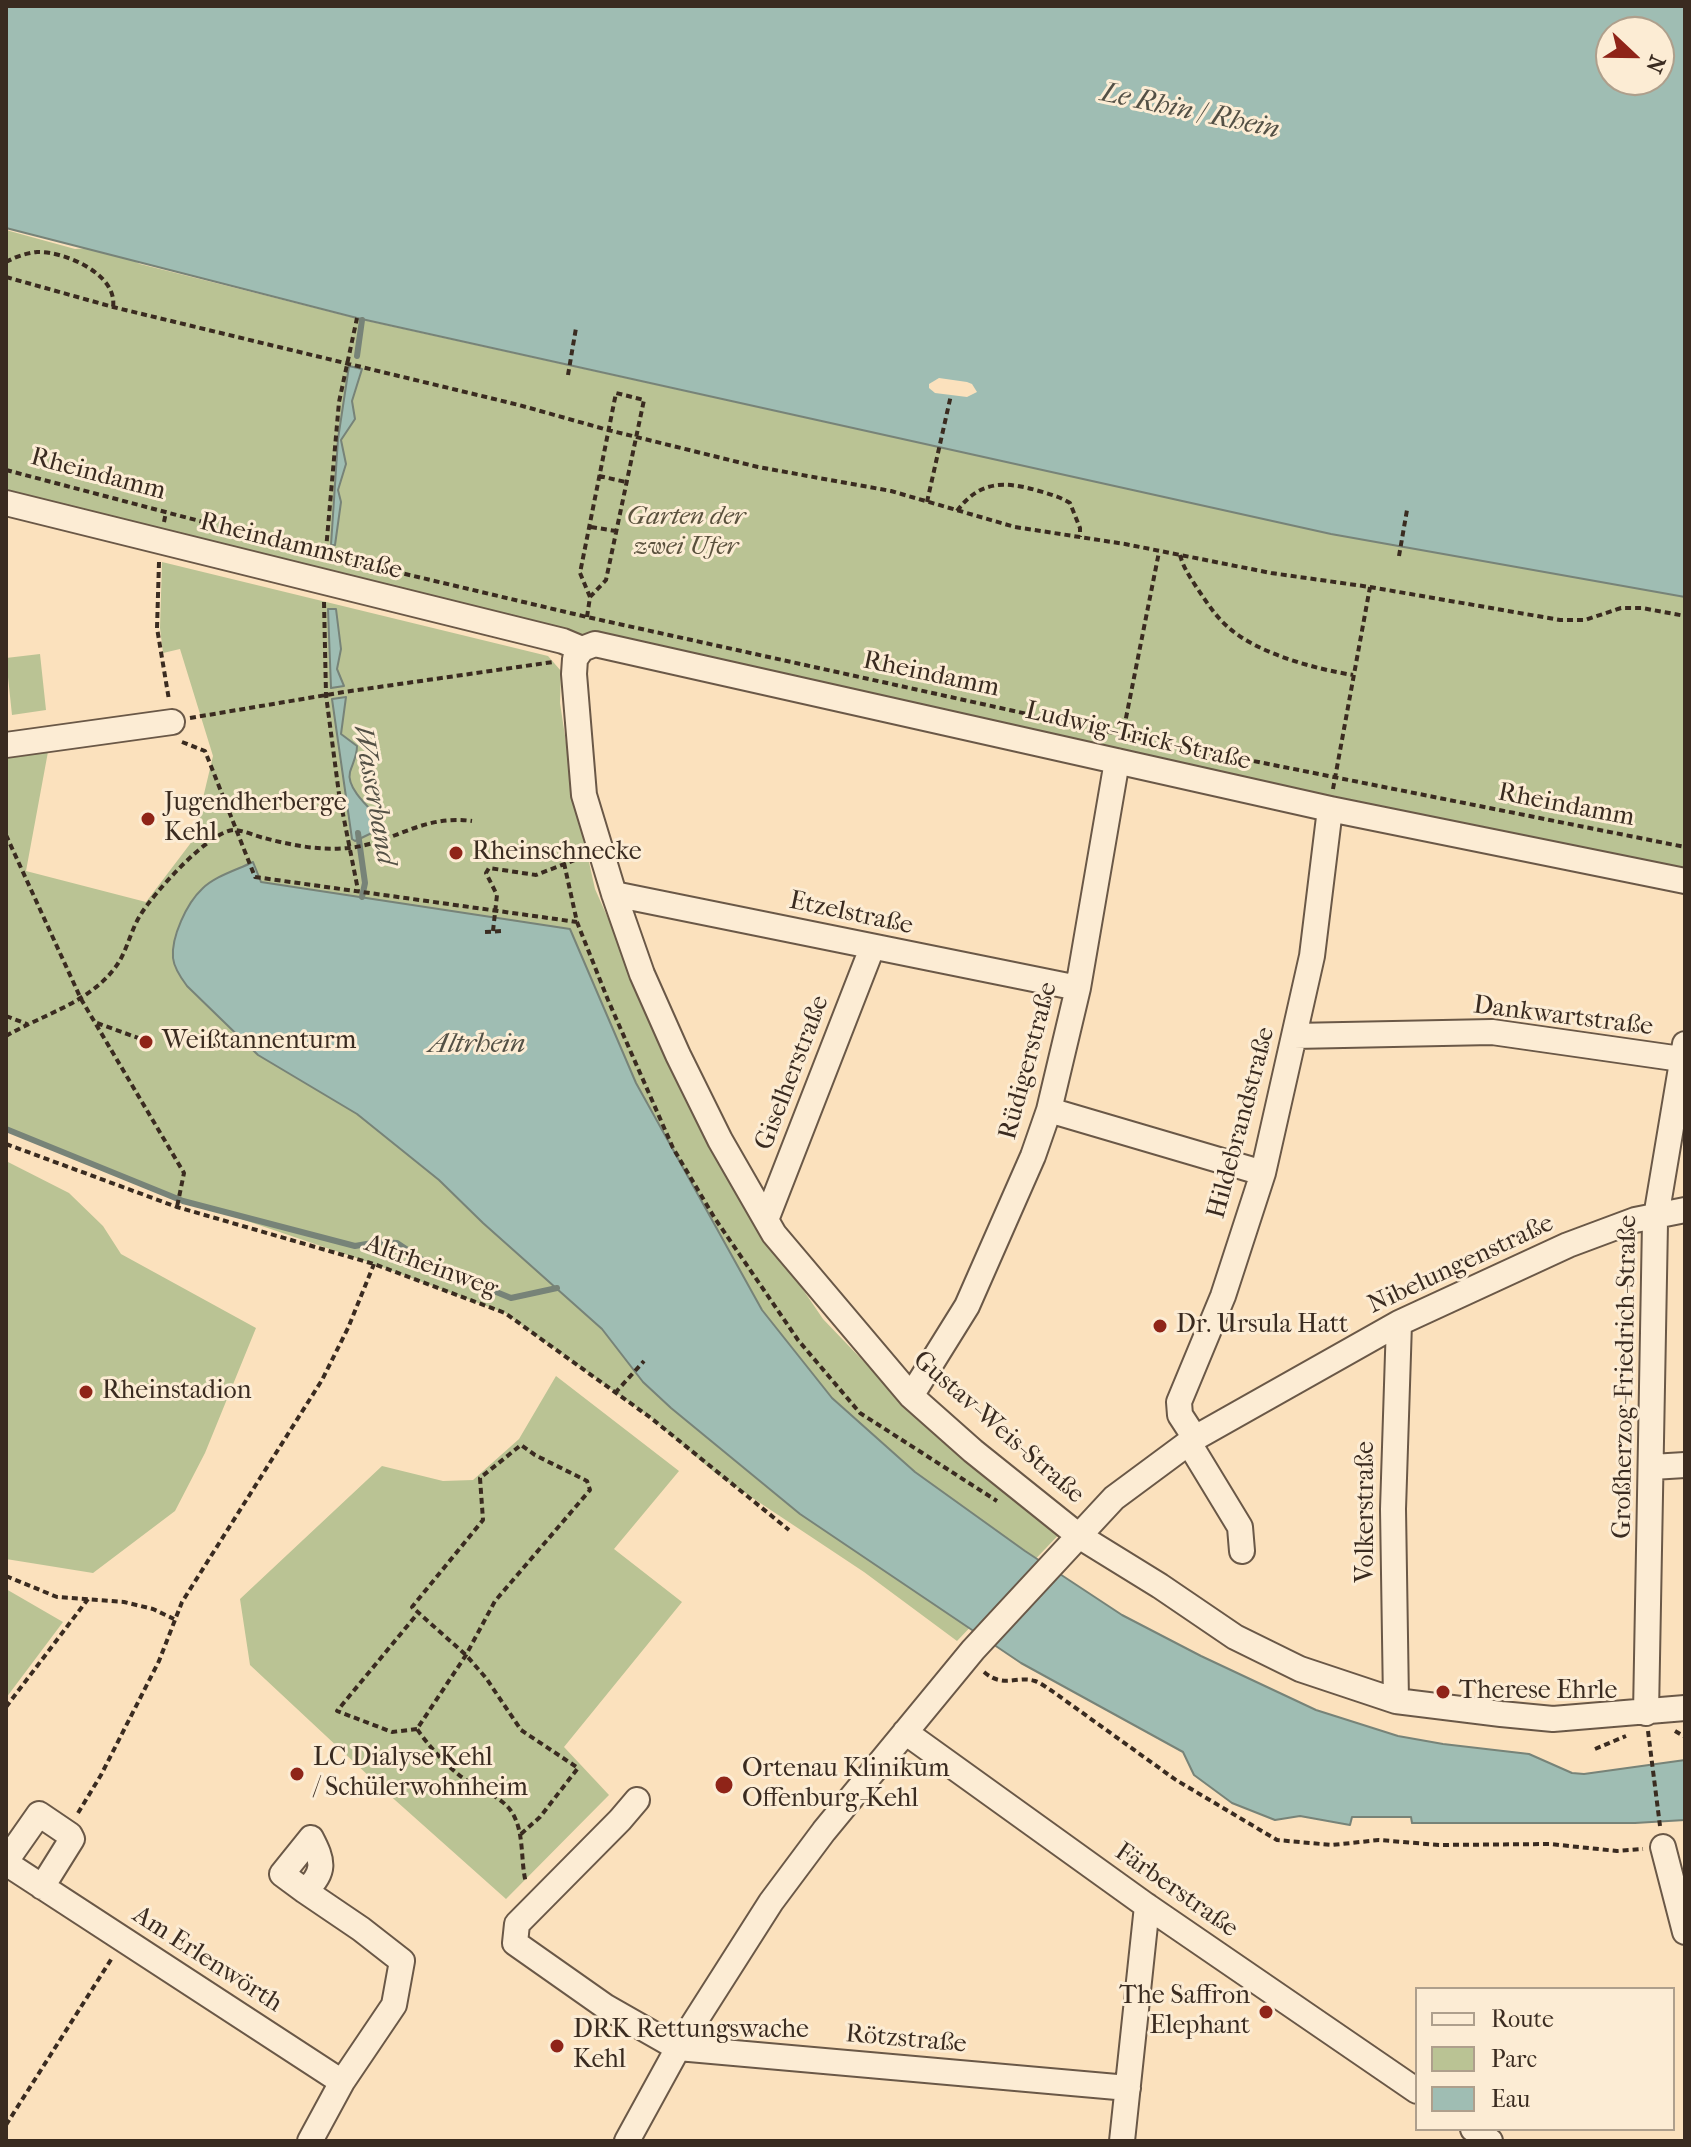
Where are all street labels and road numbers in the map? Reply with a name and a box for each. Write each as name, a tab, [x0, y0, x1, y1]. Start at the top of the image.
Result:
street label: Rheindamm	[27, 442, 169, 508]
street label: Rheindammstraße	[197, 507, 405, 587]
street label: Rheindamm	[860, 645, 1002, 705]
street label: Ludwig-Trick-Straße	[1022, 696, 1254, 778]
street label: Rheindamm	[1495, 777, 1637, 835]
street label: Etzelstraße	[786, 886, 916, 942]
street label: Rüdigerstraße	[993, 979, 1065, 1143]
street label: Dankwartstraße	[1471, 990, 1655, 1044]
street label: Giselherstraße	[749, 991, 837, 1155]
street label: Hildebrandstraße	[1201, 1024, 1283, 1222]
street label: Nibelungenstraße	[1363, 1208, 1559, 1322]
street label: Großherzog-Friedrich-Straße	[1608, 1215, 1644, 1539]
street label: Altrheinweg	[360, 1229, 502, 1305]
street label: Gustav-Weis-Straße	[906, 1345, 1090, 1511]
street label: Volkerstraße	[1351, 1441, 1383, 1583]
street label: Färberstraße	[1108, 1837, 1244, 1945]
street label: Am Erlenwörth	[126, 1900, 288, 2020]
street label: Rötzstraße	[844, 2019, 968, 2061]

